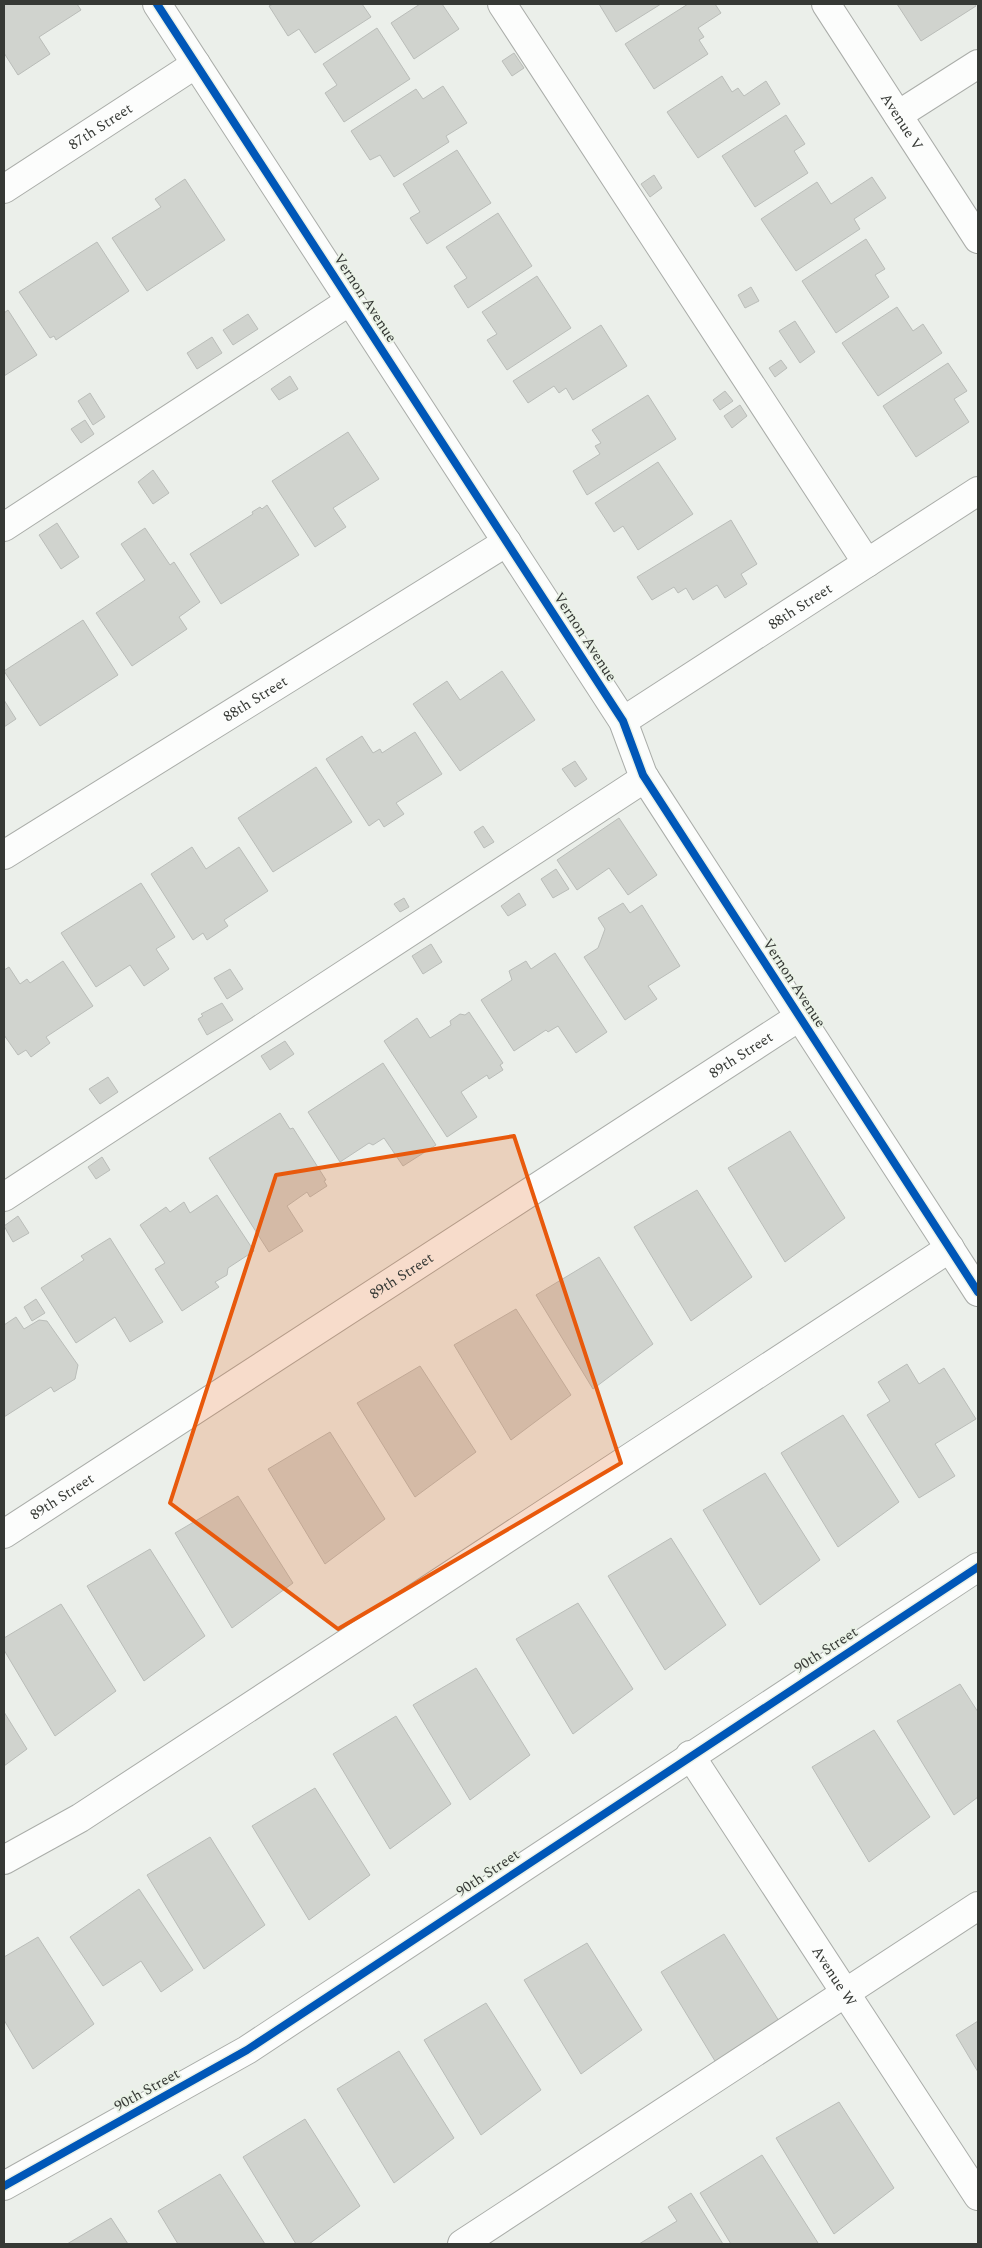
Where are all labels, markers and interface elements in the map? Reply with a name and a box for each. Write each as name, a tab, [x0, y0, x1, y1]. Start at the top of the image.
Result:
street label: Avenue V	[875, 88, 929, 155]
street label: 87th Street	[64, 97, 137, 156]
street label: Vernon Avenue	[327, 249, 403, 347]
street label: 88th Street	[764, 577, 837, 636]
street label: Vernon Avenue	[547, 588, 623, 686]
street label: 88th Street	[219, 670, 292, 727]
street label: Vernon Avenue	[756, 934, 832, 1032]
street label: 89th Street	[704, 1025, 777, 1084]
street label: 89th Street	[365, 1246, 438, 1305]
street label: 89th Street	[25, 1467, 98, 1526]
street label: 90th Street	[789, 1621, 863, 1679]
street label: 90th Street	[452, 1843, 524, 1903]
street label: Avenue W	[806, 1941, 863, 2011]
street label: 90th Street	[110, 2062, 184, 2118]

